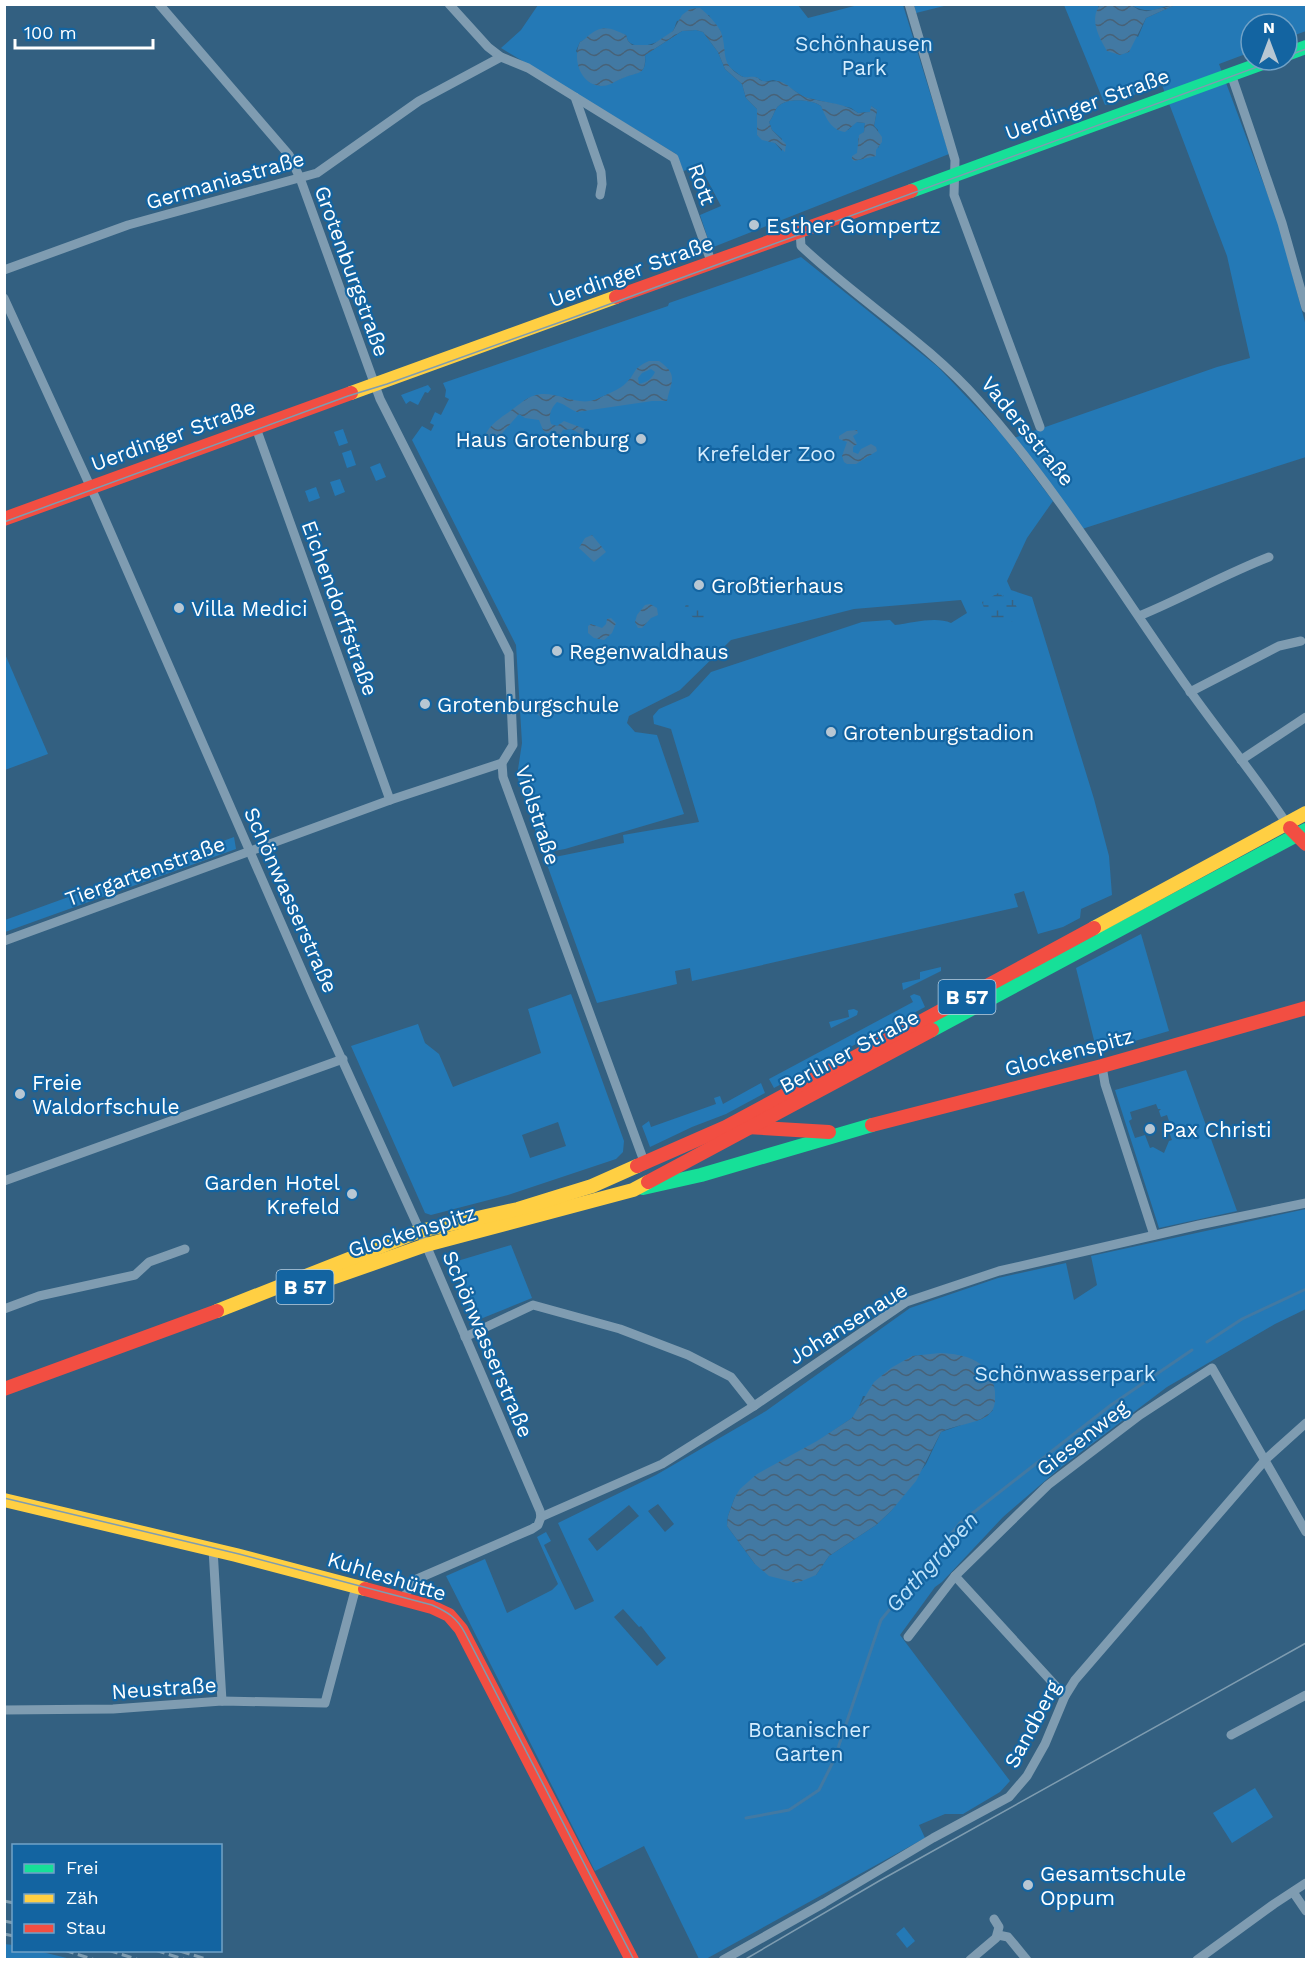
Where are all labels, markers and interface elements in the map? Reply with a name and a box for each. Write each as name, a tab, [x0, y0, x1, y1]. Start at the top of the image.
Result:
scale bar	[15, 12, 153, 50]
north arrow	[1239, 12, 1299, 72]
text: N	[1263, 18, 1275, 37]
text: 100 m	[24, 22, 77, 43]
park label: Schönhausen Park	[795, 31, 933, 80]
street label: Uerdinger Straße	[1002, 63, 1172, 145]
street label: Germaniastraße	[143, 145, 307, 215]
street label: Rott	[683, 160, 721, 208]
street label: Grotenburgstraße	[309, 182, 395, 360]
place label: Esther Gompertz	[766, 213, 941, 238]
marker: Esther Gompertz	[747, 218, 761, 232]
street label: Uerdinger Straße	[546, 230, 716, 312]
street label: Vadersstraße	[976, 371, 1080, 491]
street label: Uerdinger Straße	[88, 394, 258, 476]
place label: Haus Grotenburg	[456, 427, 630, 452]
marker: Haus Grotenburg	[634, 432, 648, 446]
park label: Krefelder Zoo	[697, 441, 835, 466]
street label: Eichendorffstraße	[297, 517, 383, 699]
place label: Großtierhaus	[711, 573, 844, 598]
marker: Großtierhaus	[692, 578, 706, 592]
place label: Villa Medici	[191, 596, 308, 621]
marker: Villa Medici	[172, 601, 186, 615]
place label: Regenwaldhaus	[569, 639, 729, 664]
marker: Regenwaldhaus	[550, 644, 564, 658]
place label: Grotenburgschule	[437, 692, 619, 717]
marker: Grotenburgschule	[418, 697, 432, 711]
place label: Grotenburgstadion	[843, 720, 1034, 745]
marker: Grotenburgstadion	[824, 725, 838, 739]
street label: Violstraße	[510, 762, 566, 868]
street label: Schönwasserstraße	[239, 803, 343, 997]
street label: Tiergartenstraße	[62, 831, 228, 911]
road number: B 57	[938, 980, 996, 1014]
street label: Berliner Straße	[775, 1004, 923, 1098]
street label: Glockenspitz	[1002, 1023, 1136, 1081]
place label: Freie Waldorfschule	[32, 1070, 180, 1119]
marker: Freie Waldorfschule	[13, 1087, 27, 1101]
place label: Pax Christi	[1162, 1117, 1272, 1142]
marker: Pax Christi	[1143, 1122, 1157, 1136]
place label: Garden Hotel Krefeld	[204, 1170, 341, 1219]
marker: Garden Hotel Krefeld	[345, 1187, 359, 1201]
street label: Glockenspitz	[345, 1200, 479, 1262]
street label: Schönwasserstraße	[437, 1247, 539, 1441]
road number: B 57	[276, 1270, 334, 1304]
street label: Johansenaue	[784, 1277, 912, 1369]
park label: Schönwasserpark	[974, 1361, 1156, 1386]
street label: Giesenweg	[1031, 1394, 1133, 1482]
water label: Gathgraben	[881, 1507, 983, 1617]
street label: Kuhleshütte	[324, 1546, 450, 1606]
street label: Neustraße	[111, 1672, 217, 1704]
street label: Sandberg	[998, 1675, 1066, 1772]
park label: Botanischer Garten	[748, 1717, 870, 1766]
legend	[12, 1844, 222, 1952]
text: Frei	[66, 1857, 98, 1878]
place label: Gesamtschule Oppum	[1040, 1861, 1186, 1910]
marker: Gesamtschule Oppum	[1021, 1878, 1035, 1892]
text: Zäh	[66, 1887, 99, 1908]
text: Stau	[66, 1917, 106, 1938]

